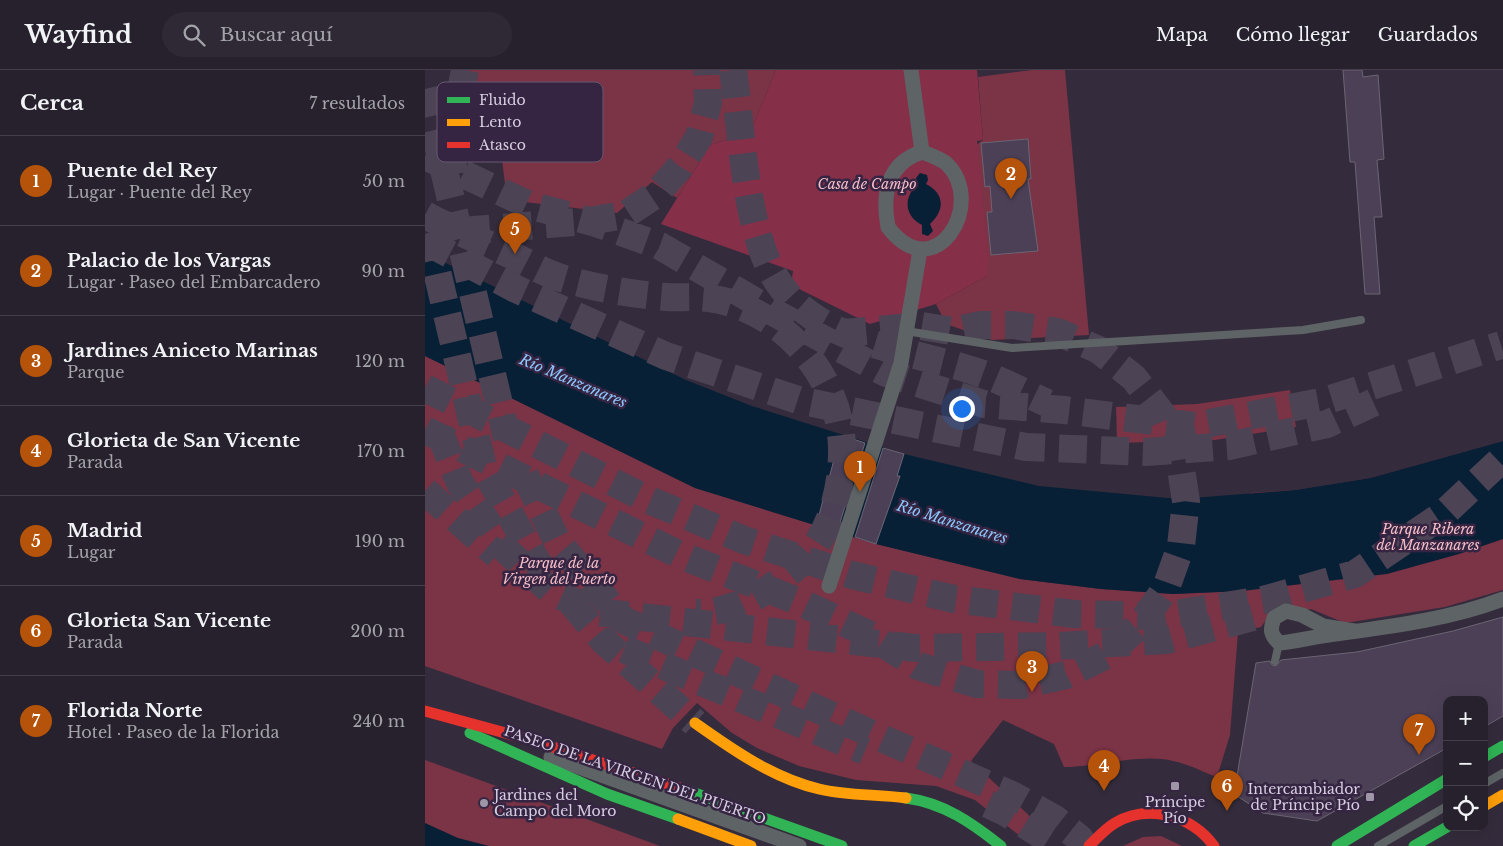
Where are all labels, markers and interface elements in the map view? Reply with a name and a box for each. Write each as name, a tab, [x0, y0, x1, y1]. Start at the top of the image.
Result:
search box	[162, 12, 512, 57]
text: Wayfind	[25, 20, 132, 49]
icon: search	[180, 21, 208, 49]
text: Buscar aquí	[220, 23, 333, 46]
text: Mapa	[1156, 24, 1208, 46]
text: Cómo llegar	[1236, 24, 1350, 46]
text: Guardados	[1378, 24, 1478, 46]
legend	[437, 82, 603, 162]
text: Cerca	[20, 90, 84, 116]
text: Fluido	[479, 91, 526, 109]
text: 7 resultados	[309, 93, 405, 113]
text: Lento	[479, 113, 521, 131]
text: Atasco	[478, 136, 526, 154]
pin: 2	[995, 158, 1027, 199]
text: Puente del Rey	[67, 159, 217, 182]
text: 1	[33, 171, 39, 191]
text: 50 m	[363, 171, 405, 191]
park label: Casa de Campo	[817, 175, 917, 193]
text: Lugar · Puente del Rey	[67, 182, 252, 202]
pin: 5	[499, 213, 531, 254]
text: Palacio de los Vargas	[67, 249, 271, 272]
text: 2	[31, 261, 41, 281]
text: 90 m	[362, 261, 405, 281]
text: Lugar · Paseo del Embarcadero	[67, 272, 321, 292]
text: Jardines Aniceto Marinas	[67, 339, 318, 362]
water label: Río Manzanares	[516, 349, 630, 412]
text: 3	[31, 351, 41, 371]
text: 120 m	[355, 351, 405, 371]
text: Parque	[67, 362, 124, 382]
your location	[949, 396, 975, 422]
text: Glorieta de San Vicente	[67, 429, 300, 452]
text: 4	[31, 441, 41, 461]
text: 170 m	[357, 441, 405, 461]
pin: 1	[844, 451, 876, 492]
text: Parada	[67, 452, 123, 472]
water label: Río Manzanares	[894, 495, 1010, 547]
text: Madrid	[67, 519, 142, 542]
park label: Parque Ribera del Manzanares	[1376, 520, 1480, 554]
text: 5	[31, 531, 41, 551]
text: 190 m	[354, 531, 405, 551]
text: Lugar	[67, 542, 115, 562]
park label: Parque de la Virgen del Puerto	[502, 554, 616, 588]
text: Glorieta San Vicente	[67, 609, 271, 632]
text: 6	[31, 621, 41, 641]
text: 200 m	[351, 621, 405, 641]
text: Parada	[67, 632, 123, 652]
pin: 3	[1016, 651, 1048, 692]
map controls	[1443, 696, 1488, 831]
button: +	[1443, 696, 1488, 741]
text: Florida Norte	[67, 699, 203, 722]
text: 7	[32, 711, 40, 731]
text: 240 m	[353, 711, 405, 731]
pin: 7	[1403, 714, 1435, 755]
text: Hotel · Paseo de la Florida	[67, 722, 279, 742]
street label: PASEO DE LA VIRGEN DEL PUERTO	[502, 722, 768, 828]
button: −	[1443, 741, 1488, 786]
pin: 4	[1088, 750, 1120, 791]
pin: 6	[1211, 770, 1243, 811]
marker: Príncipe Pío	[1169, 780, 1181, 792]
place label: Intercambiador de Príncipe Pío	[1247, 780, 1360, 814]
place label: Jardines del Campo del Moro	[492, 786, 616, 820]
button: locate	[1443, 786, 1488, 831]
marker: Intercambiador de Príncipe Pío	[1364, 791, 1376, 803]
place label: Príncipe Pío	[1145, 793, 1205, 827]
marker: Jardines del Campo del Moro	[478, 797, 490, 809]

